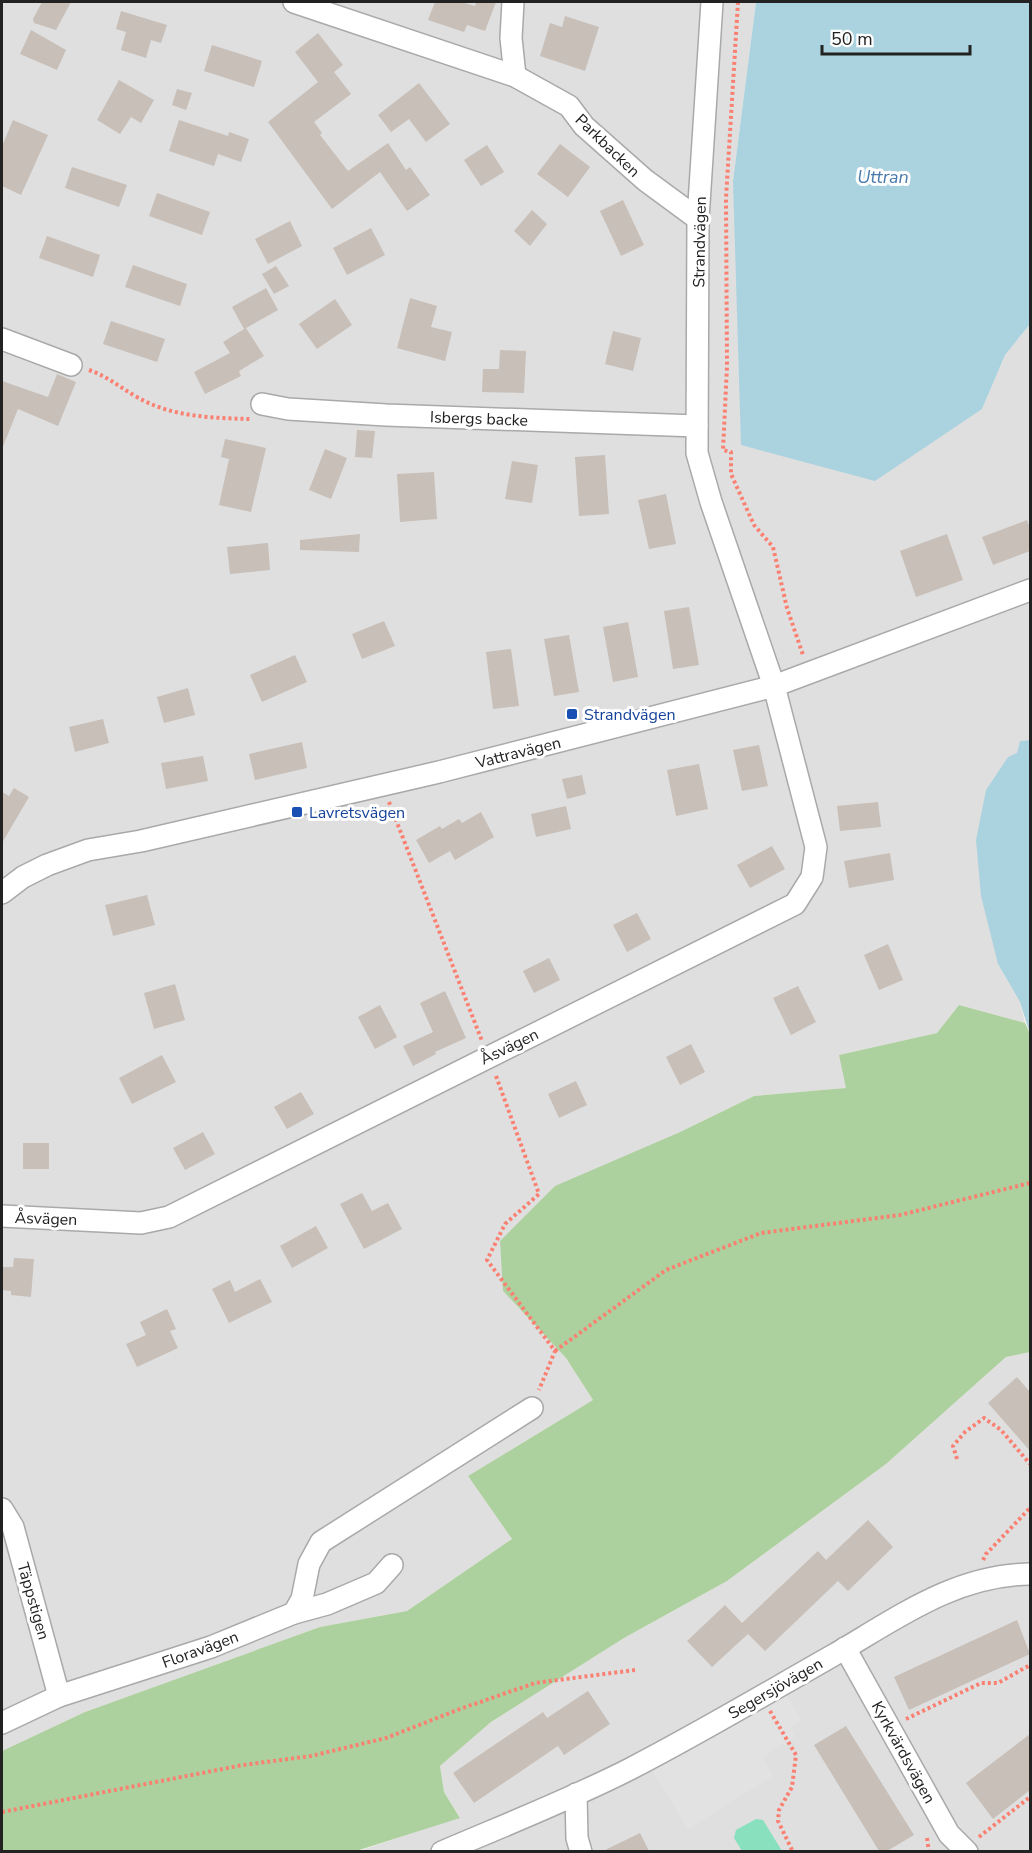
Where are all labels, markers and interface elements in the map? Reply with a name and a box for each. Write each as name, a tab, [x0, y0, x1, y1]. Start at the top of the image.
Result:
scale bar	[822, 18, 970, 56]
text: 50 m	[831, 27, 873, 51]
street label: Parkbacken	[570, 109, 645, 182]
water label: Uttran	[857, 165, 909, 189]
street label: Strandvägen	[688, 196, 712, 288]
street label: Isbergs backe	[430, 406, 528, 432]
place label: Strandvägen	[584, 704, 676, 726]
marker: Strandvägen	[565, 707, 579, 721]
street label: Vattravägen	[472, 732, 563, 774]
place label: Lavretsvägen	[309, 802, 405, 824]
marker: Lavretsvägen	[290, 805, 304, 819]
street label: Åsvägen	[476, 1023, 542, 1071]
street label: Åsvägen	[14, 1207, 78, 1231]
street label: Täppstigen	[12, 1560, 55, 1642]
street label: Floravägen	[159, 1626, 242, 1674]
street label: Segersjövägen	[724, 1653, 827, 1725]
street label: Kyrkvärdsvägen	[866, 1697, 940, 1808]

